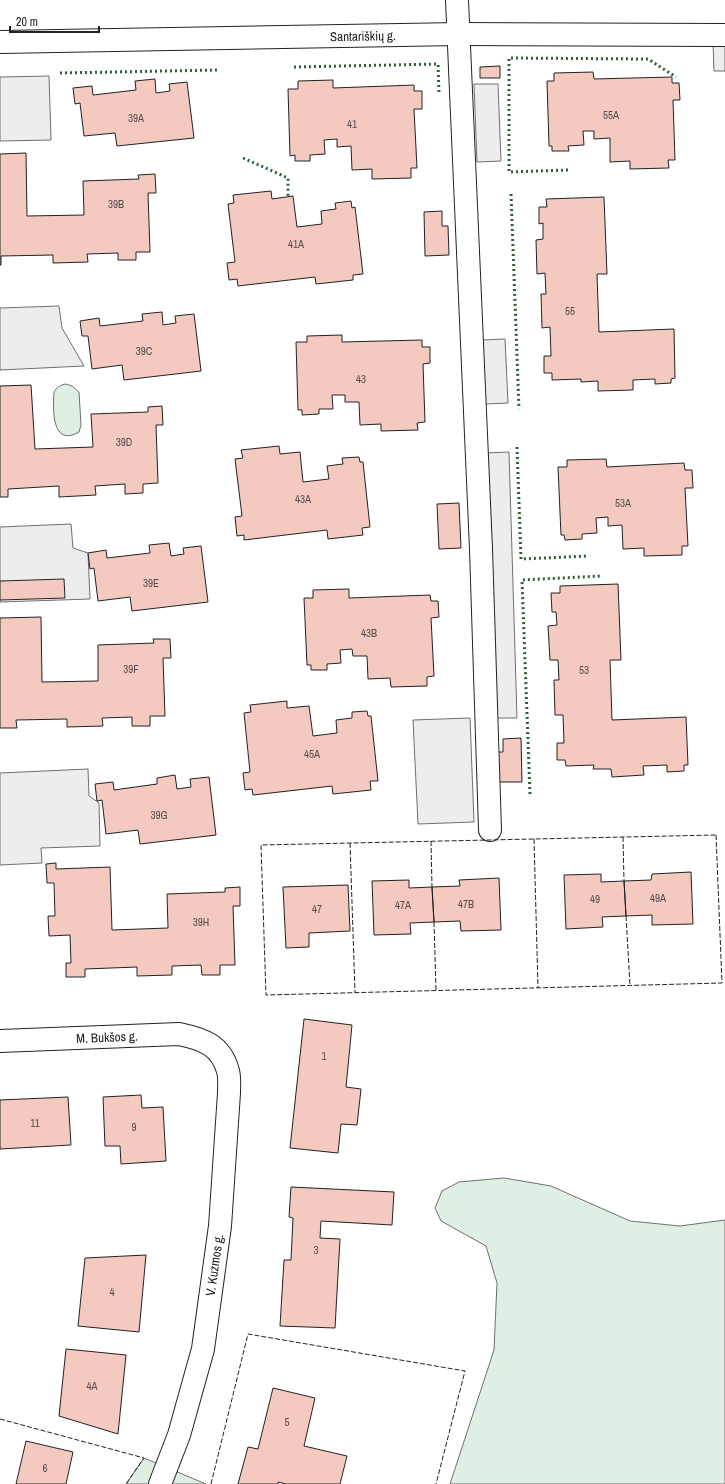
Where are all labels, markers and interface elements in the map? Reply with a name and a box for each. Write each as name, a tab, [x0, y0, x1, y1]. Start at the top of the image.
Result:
scale bar	[10, 8, 99, 34]
text: 20 m	[16, 14, 38, 30]
street label: Santariškių g.	[330, 27, 396, 45]
house number: 55A	[603, 108, 620, 122]
house number: 39A	[128, 111, 145, 125]
house number: 41	[347, 117, 357, 131]
house number: 39B	[108, 197, 124, 211]
house number: 41A	[288, 237, 305, 251]
house number: 55	[565, 304, 575, 318]
house number: 39C	[136, 344, 153, 358]
house number: 43	[356, 372, 366, 386]
house number: 39D	[116, 435, 132, 449]
house number: 43A	[295, 492, 312, 506]
house number: 53A	[615, 496, 632, 510]
house number: 39E	[143, 576, 159, 590]
house number: 43B	[361, 626, 377, 640]
house number: 39F	[123, 662, 139, 676]
house number: 53	[579, 663, 589, 677]
house number: 45A	[304, 747, 321, 761]
house number: 39G	[150, 808, 168, 822]
house number: 49A	[650, 891, 667, 905]
house number: 49	[590, 892, 600, 906]
house number: 47B	[458, 897, 474, 911]
house number: 47A	[395, 898, 412, 912]
house number: 47	[312, 902, 322, 916]
house number: 39H	[193, 915, 209, 929]
street label: M. Bukšos g.	[76, 1028, 138, 1047]
house number: 1	[321, 1049, 327, 1063]
house number: 11	[30, 1116, 40, 1130]
house number: 9	[131, 1120, 137, 1134]
street label: V. Kuzmos g.	[202, 1233, 227, 1297]
house number: 3	[313, 1243, 319, 1257]
house number: 4	[109, 1285, 115, 1299]
house number: 4A	[86, 1379, 98, 1393]
house number: 5	[284, 1415, 290, 1429]
house number: 6	[42, 1461, 48, 1475]

